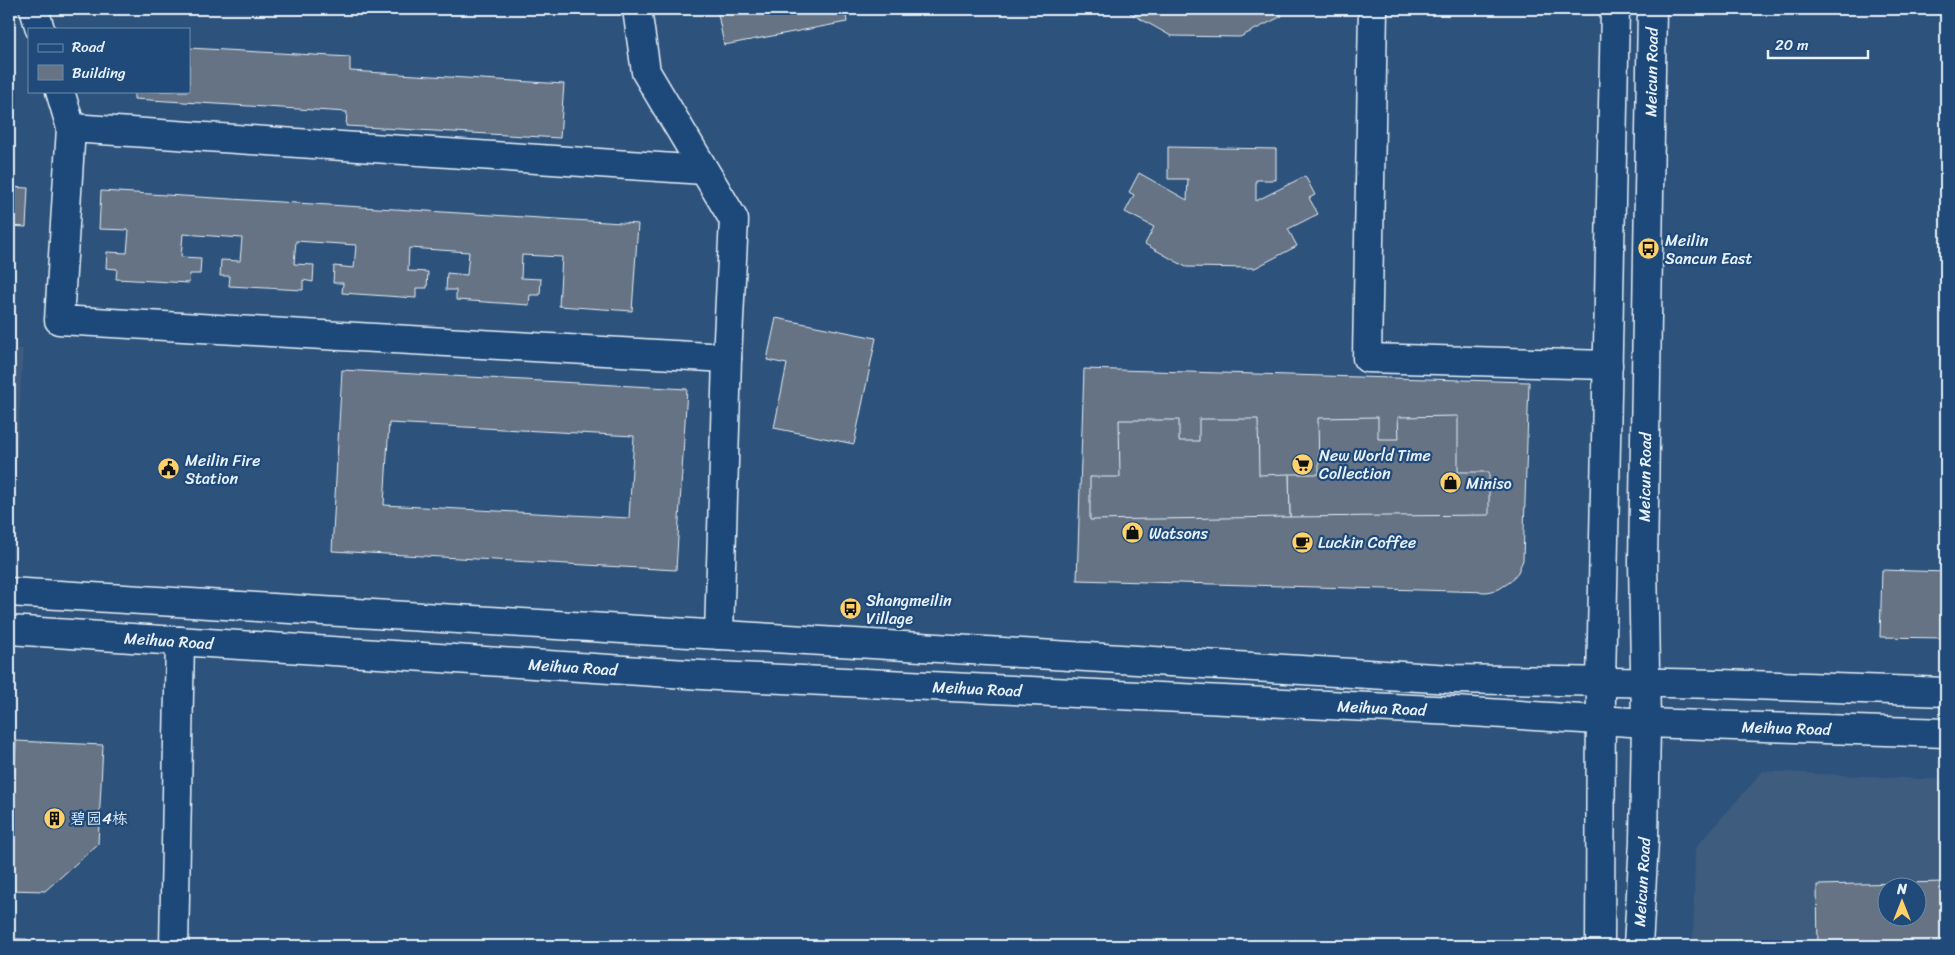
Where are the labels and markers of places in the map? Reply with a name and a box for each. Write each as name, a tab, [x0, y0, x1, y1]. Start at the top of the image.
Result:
place label: Meilin Sancun East	[1665, 226, 1752, 273]
bus stop icon: Meilin Sancun East	[1637, 237, 1661, 261]
place label: New World Time Collection	[1319, 441, 1431, 488]
place label: Meilin Fire Station	[185, 446, 260, 493]
supermarket icon: New World Time Collection	[1291, 452, 1315, 476]
public building icon: Meilin Fire Station	[157, 457, 181, 481]
place label: Miniso	[1466, 469, 1512, 498]
shop icon: Miniso	[1438, 471, 1462, 495]
place label: Watsons	[1149, 519, 1209, 548]
shop icon: Watsons	[1121, 521, 1145, 545]
place label: Luckin Coffee	[1318, 528, 1416, 557]
cafe icon: Luckin Coffee	[1290, 530, 1314, 554]
place label: Shangmeilin Village	[866, 586, 952, 633]
bus stop icon: Shangmeilin Village	[838, 597, 862, 621]
place label: 碧园4栋	[70, 804, 128, 833]
building icon: 碧园4栋	[42, 806, 66, 830]

